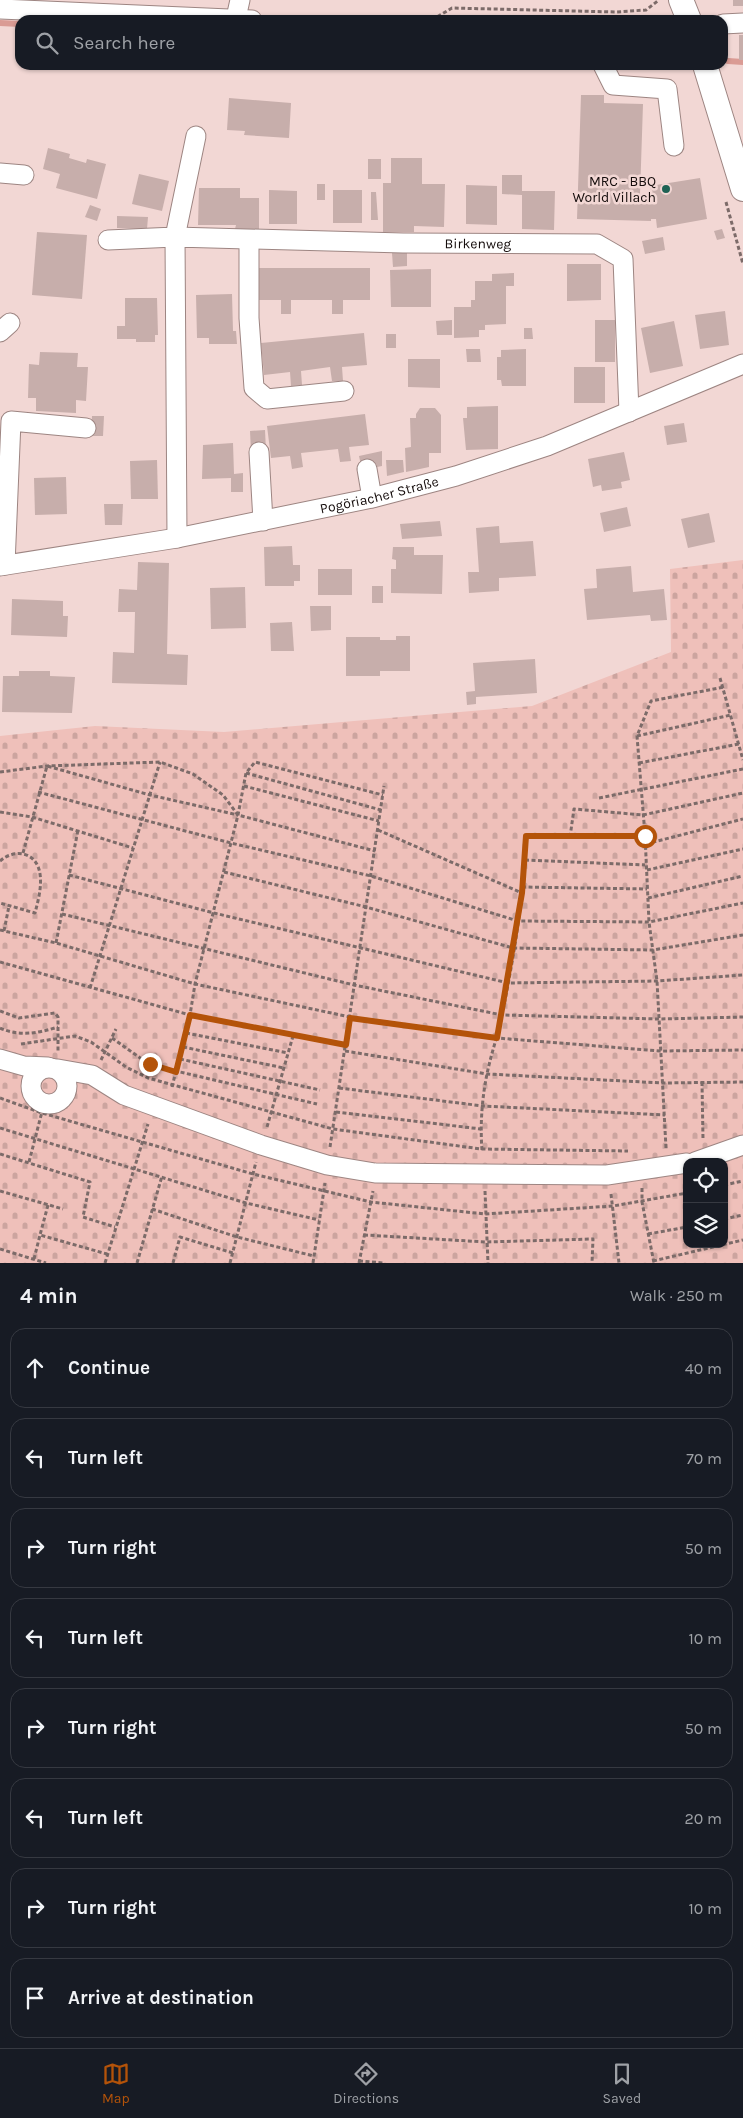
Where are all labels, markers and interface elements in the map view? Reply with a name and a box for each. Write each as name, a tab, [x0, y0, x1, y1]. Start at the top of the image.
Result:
search box	[15, 15, 728, 70]
icon: search	[33, 29, 61, 57]
text: Search here	[73, 32, 175, 54]
place label: MRC - BBQ World Villach	[572, 173, 656, 206]
marker: MRC - BBQ World Villach	[660, 183, 672, 195]
street label: Birkenweg	[444, 235, 511, 252]
street label: Pogöriacher Straße	[318, 472, 440, 517]
route start	[634, 825, 657, 848]
route end	[139, 1053, 162, 1076]
map controls	[683, 1158, 728, 1248]
button: locate	[683, 1158, 728, 1203]
button: layers	[683, 1203, 728, 1248]
text: 4 min	[20, 1284, 78, 1308]
text: Walk · 250 m	[630, 1286, 723, 1305]
icon: ahead	[21, 1354, 49, 1382]
text: Continue	[68, 1357, 150, 1379]
text: 40 m	[685, 1359, 722, 1378]
icon: left	[21, 1444, 49, 1472]
text: Turn left	[68, 1447, 143, 1469]
text: 70 m	[686, 1449, 722, 1468]
icon: right	[21, 1534, 49, 1562]
text: Turn right	[68, 1537, 157, 1559]
text: 50 m	[685, 1539, 722, 1558]
icon: left	[21, 1624, 49, 1652]
text: Turn left	[68, 1627, 143, 1649]
text: 10 m	[688, 1629, 722, 1648]
icon: right	[21, 1714, 49, 1742]
text: Turn right	[68, 1717, 157, 1739]
text: 50 m	[685, 1719, 722, 1738]
icon: left	[21, 1804, 49, 1832]
text: Turn left	[68, 1807, 143, 1829]
text: 20 m	[684, 1809, 722, 1828]
icon: right	[21, 1894, 49, 1922]
text: Turn right	[68, 1897, 157, 1919]
text: 10 m	[688, 1899, 722, 1918]
icon: arrive	[21, 1984, 49, 2012]
text: Arrive at destination	[68, 1987, 254, 2009]
tab: Map	[102, 2060, 130, 2107]
tab: Directions	[333, 2060, 399, 2107]
tab: Saved	[603, 2060, 641, 2107]

